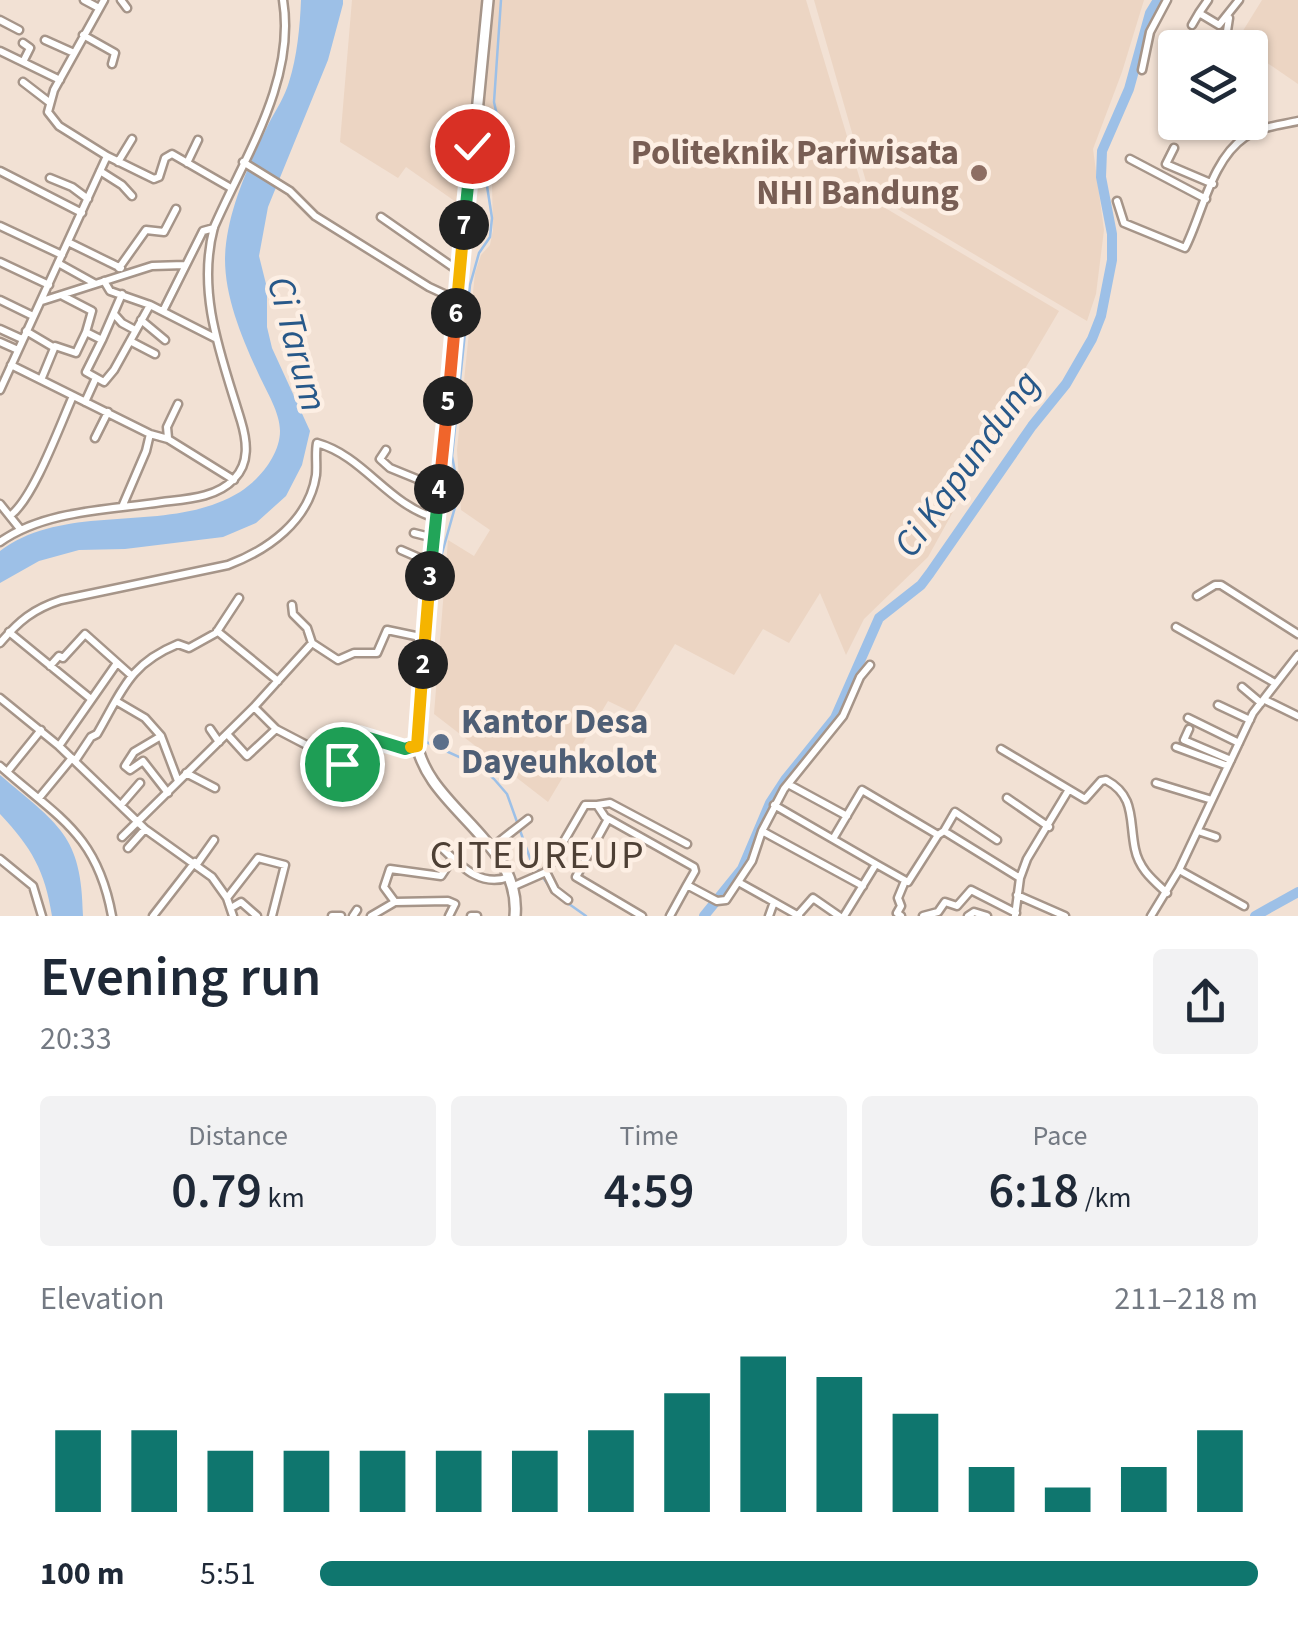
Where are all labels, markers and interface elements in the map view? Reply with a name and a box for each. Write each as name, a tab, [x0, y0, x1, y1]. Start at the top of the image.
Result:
map controls	[1158, 30, 1268, 140]
button: layers	[1158, 30, 1268, 140]
pin	[430, 104, 515, 189]
icon: check	[445, 119, 500, 174]
place label: Politeknik Pariwisata NHI Bandung	[631, 128, 959, 218]
marker: Politeknik Pariwisata NHI Bandung	[968, 162, 990, 184]
pin: 7	[439, 200, 489, 250]
text: 7	[457, 205, 471, 245]
water label: Ci Tarum	[253, 271, 341, 417]
pin: 6	[431, 288, 481, 338]
text: 6	[449, 293, 463, 333]
water label: Ci Kapundung	[881, 360, 1053, 568]
pin: 5	[423, 376, 473, 426]
text: 5	[441, 381, 455, 421]
pin: 4	[414, 464, 464, 514]
text: 4	[432, 469, 446, 509]
pin: 3	[405, 551, 455, 601]
text: 3	[423, 556, 437, 596]
pin: 2	[398, 639, 448, 689]
text: 2	[416, 644, 430, 684]
place label: Kantor Desa Dayeuhkolot	[461, 697, 657, 787]
pin	[300, 722, 385, 807]
marker: Kantor Desa Dayeuhkolot	[430, 731, 452, 753]
icon: arrive	[315, 737, 370, 792]
district label: CITEUREUP	[430, 827, 646, 884]
text: Evening run	[40, 939, 321, 1017]
button: share	[1153, 949, 1258, 1054]
text: 20:33	[40, 1016, 112, 1062]
text: Distance	[188, 1116, 288, 1156]
text: Time	[620, 1116, 679, 1156]
text: Pace	[1033, 1116, 1087, 1156]
text: 0.79	[171, 1156, 262, 1227]
text: 4:59	[604, 1156, 694, 1227]
text: 6:18	[988, 1156, 1079, 1227]
text: km	[262, 1178, 305, 1218]
text: /km	[1079, 1178, 1132, 1218]
text: Elevation	[40, 1276, 165, 1322]
text: 211–218 m	[1114, 1276, 1258, 1322]
text: 100 m	[40, 1551, 125, 1597]
text: 5:51	[200, 1551, 256, 1597]

